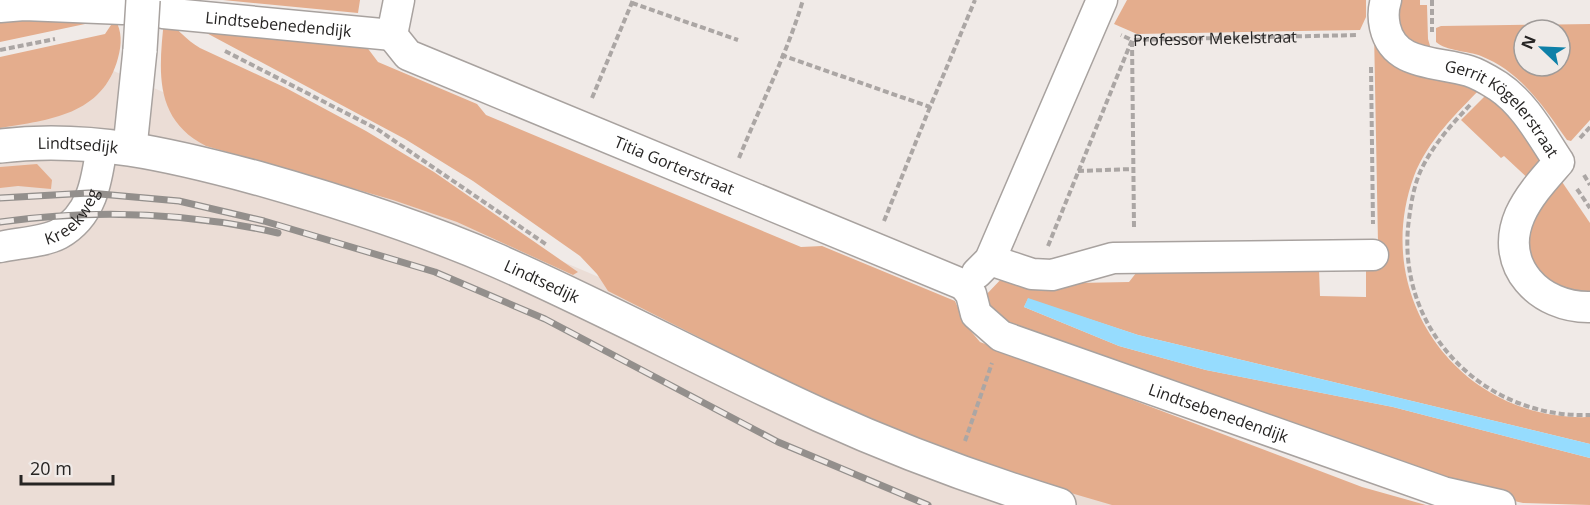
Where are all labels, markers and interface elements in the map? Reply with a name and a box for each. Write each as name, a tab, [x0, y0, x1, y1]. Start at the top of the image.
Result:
street label: Lindtsebenedendijk	[204, 6, 353, 42]
north arrow	[1512, 18, 1572, 78]
street label: Professor Mekelstraat	[1133, 25, 1297, 51]
text: N	[1516, 32, 1541, 52]
street label: Gerrit Kögelerstraat	[1443, 55, 1564, 162]
street label: Titia Gorterstraat	[611, 131, 738, 200]
street label: Lindtsedijk	[37, 132, 120, 159]
street label: Kreekweg	[42, 185, 104, 250]
street label: Lindtsedijk	[501, 254, 584, 308]
street label: Lindtsebenedendijk	[1146, 378, 1292, 448]
scale bar	[21, 448, 112, 486]
text: 20 m	[30, 456, 72, 480]

